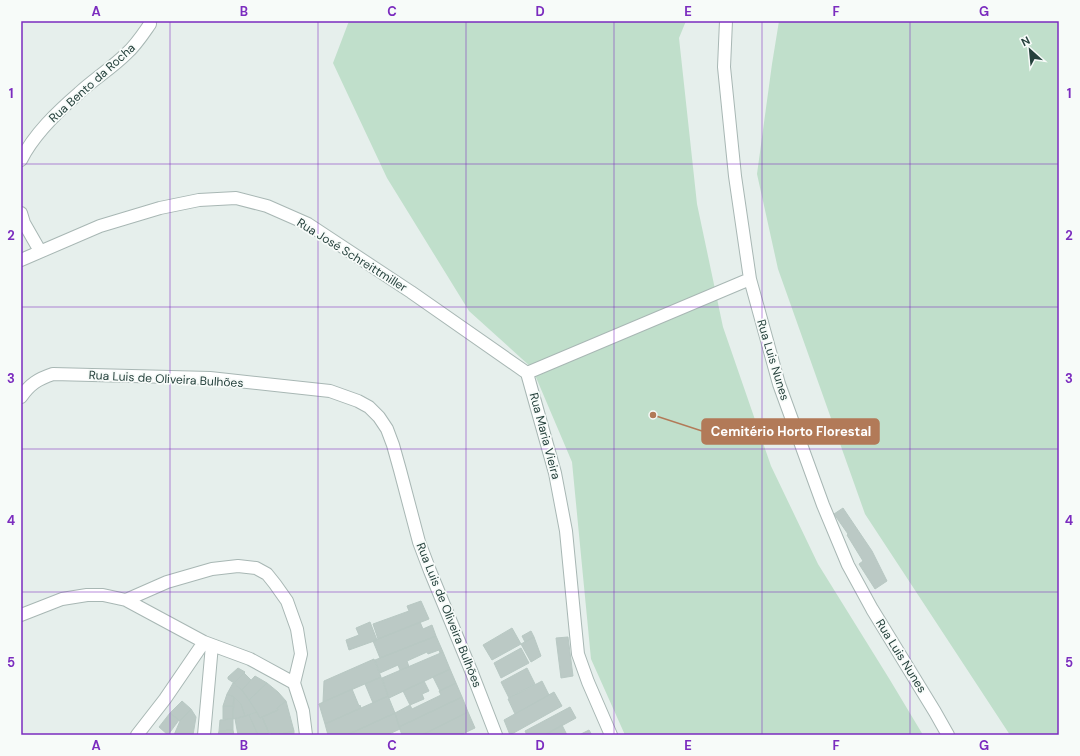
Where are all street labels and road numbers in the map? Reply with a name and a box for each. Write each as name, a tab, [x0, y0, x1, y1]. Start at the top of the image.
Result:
street label: Rua Bento da Rocha	[45, 40, 139, 126]
street label: Rua José Schreittmiller	[294, 215, 411, 296]
street label: Rua Luis Nunes	[753, 318, 793, 402]
street label: Rua Luis de Oliveira Bulhões	[88, 367, 244, 391]
street label: Rua Maria Vieira	[526, 391, 564, 481]
street label: Rua Luis de Oliveira Bulhões	[413, 540, 485, 690]
street label: Rua Luis Nunes	[872, 616, 930, 696]

